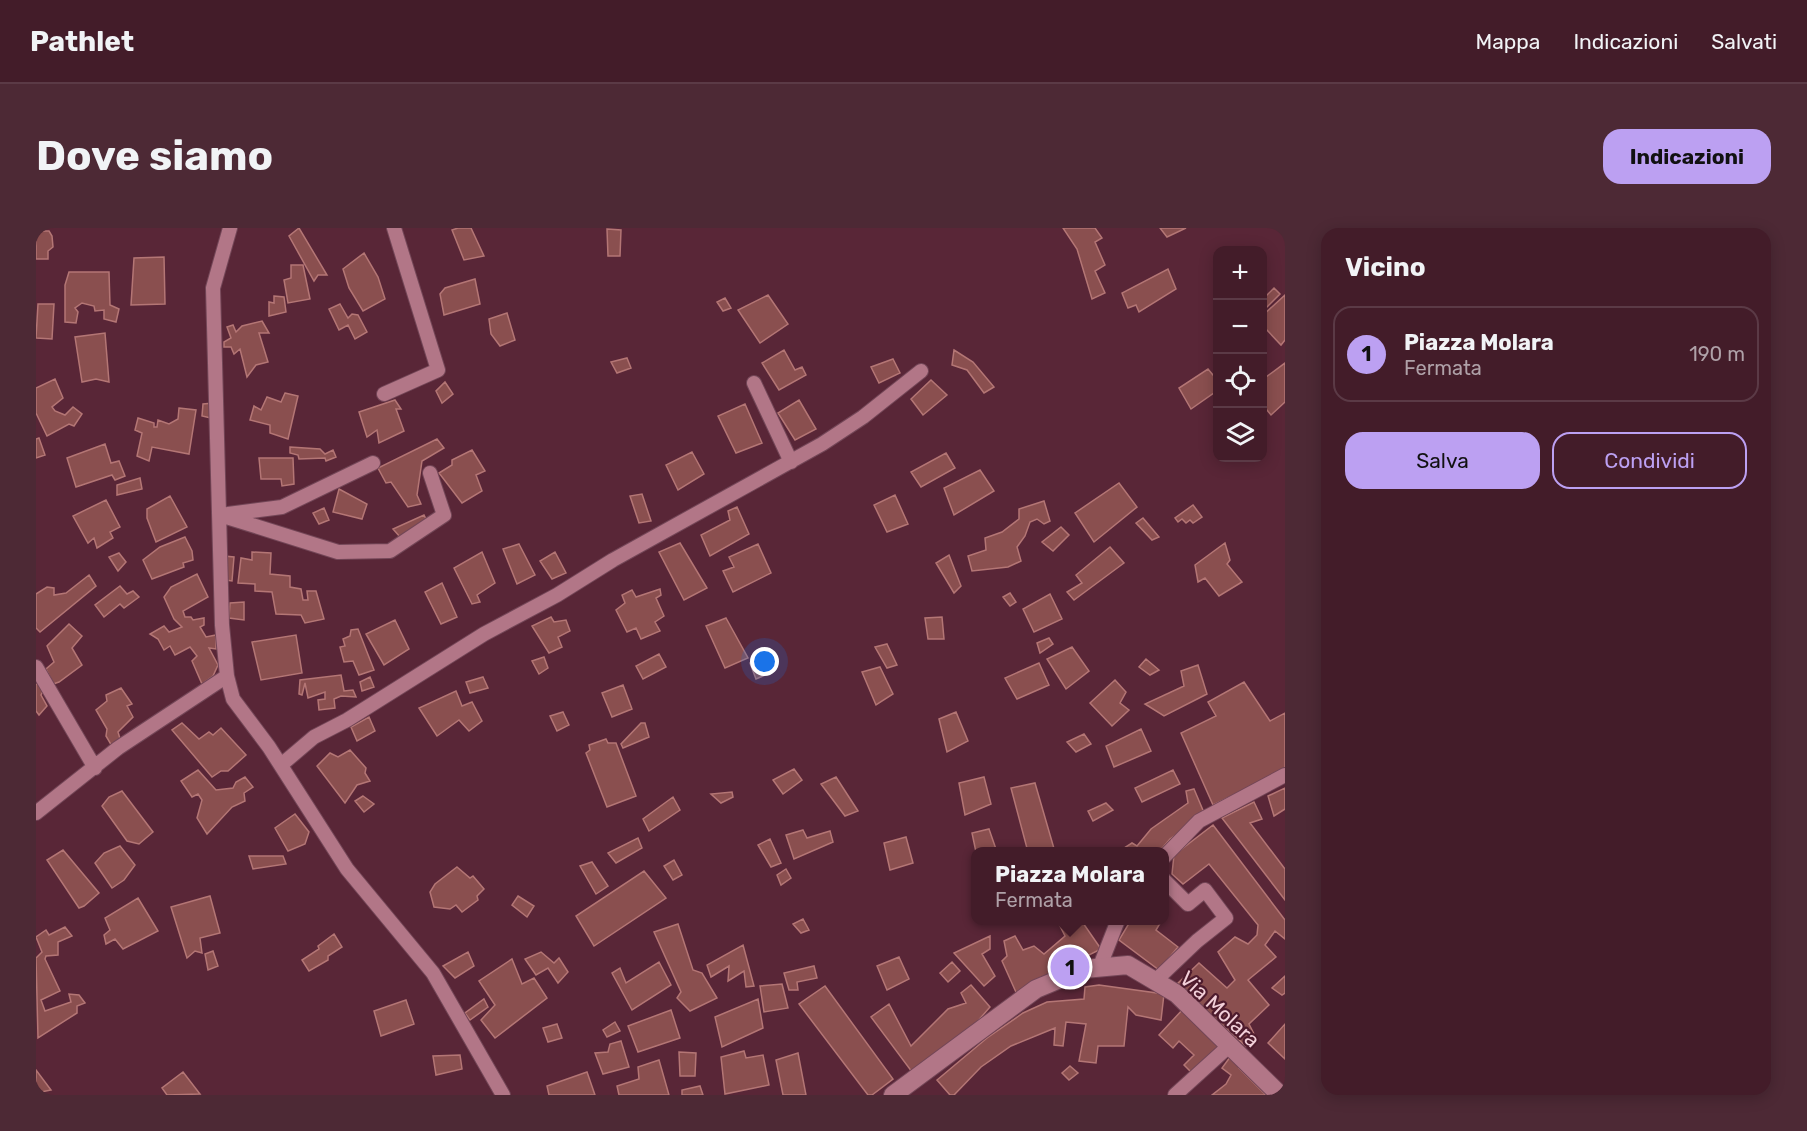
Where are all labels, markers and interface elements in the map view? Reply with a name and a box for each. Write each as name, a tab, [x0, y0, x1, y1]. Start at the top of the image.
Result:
text: Pathlet	[30, 25, 134, 58]
text: Mappa	[1475, 29, 1540, 54]
text: Indicazioni	[1573, 29, 1678, 54]
text: Salvati	[1711, 29, 1777, 54]
button: Indicazioni	[1603, 129, 1771, 184]
text: Dove siamo	[36, 131, 273, 181]
map controls	[1213, 246, 1267, 462]
button: +	[1213, 246, 1267, 300]
text: Vicino	[1345, 252, 1426, 283]
button: −	[1213, 300, 1267, 354]
text: Piazza Molara	[1404, 329, 1554, 356]
text: 1	[1362, 342, 1371, 366]
text: 190 m	[1689, 342, 1745, 366]
button: locate	[1213, 354, 1267, 408]
text: Fermata	[1404, 356, 1482, 380]
button: layers	[1213, 408, 1267, 462]
button: Salva	[1345, 432, 1540, 489]
button: Condividi	[1552, 432, 1747, 489]
your location	[750, 647, 779, 676]
popup	[971, 847, 1169, 925]
text: Piazza Molara	[995, 861, 1145, 888]
text: Fermata	[995, 888, 1073, 912]
pin: 1	[1050, 944, 1090, 990]
street label: Via Molara	[1175, 966, 1265, 1052]

